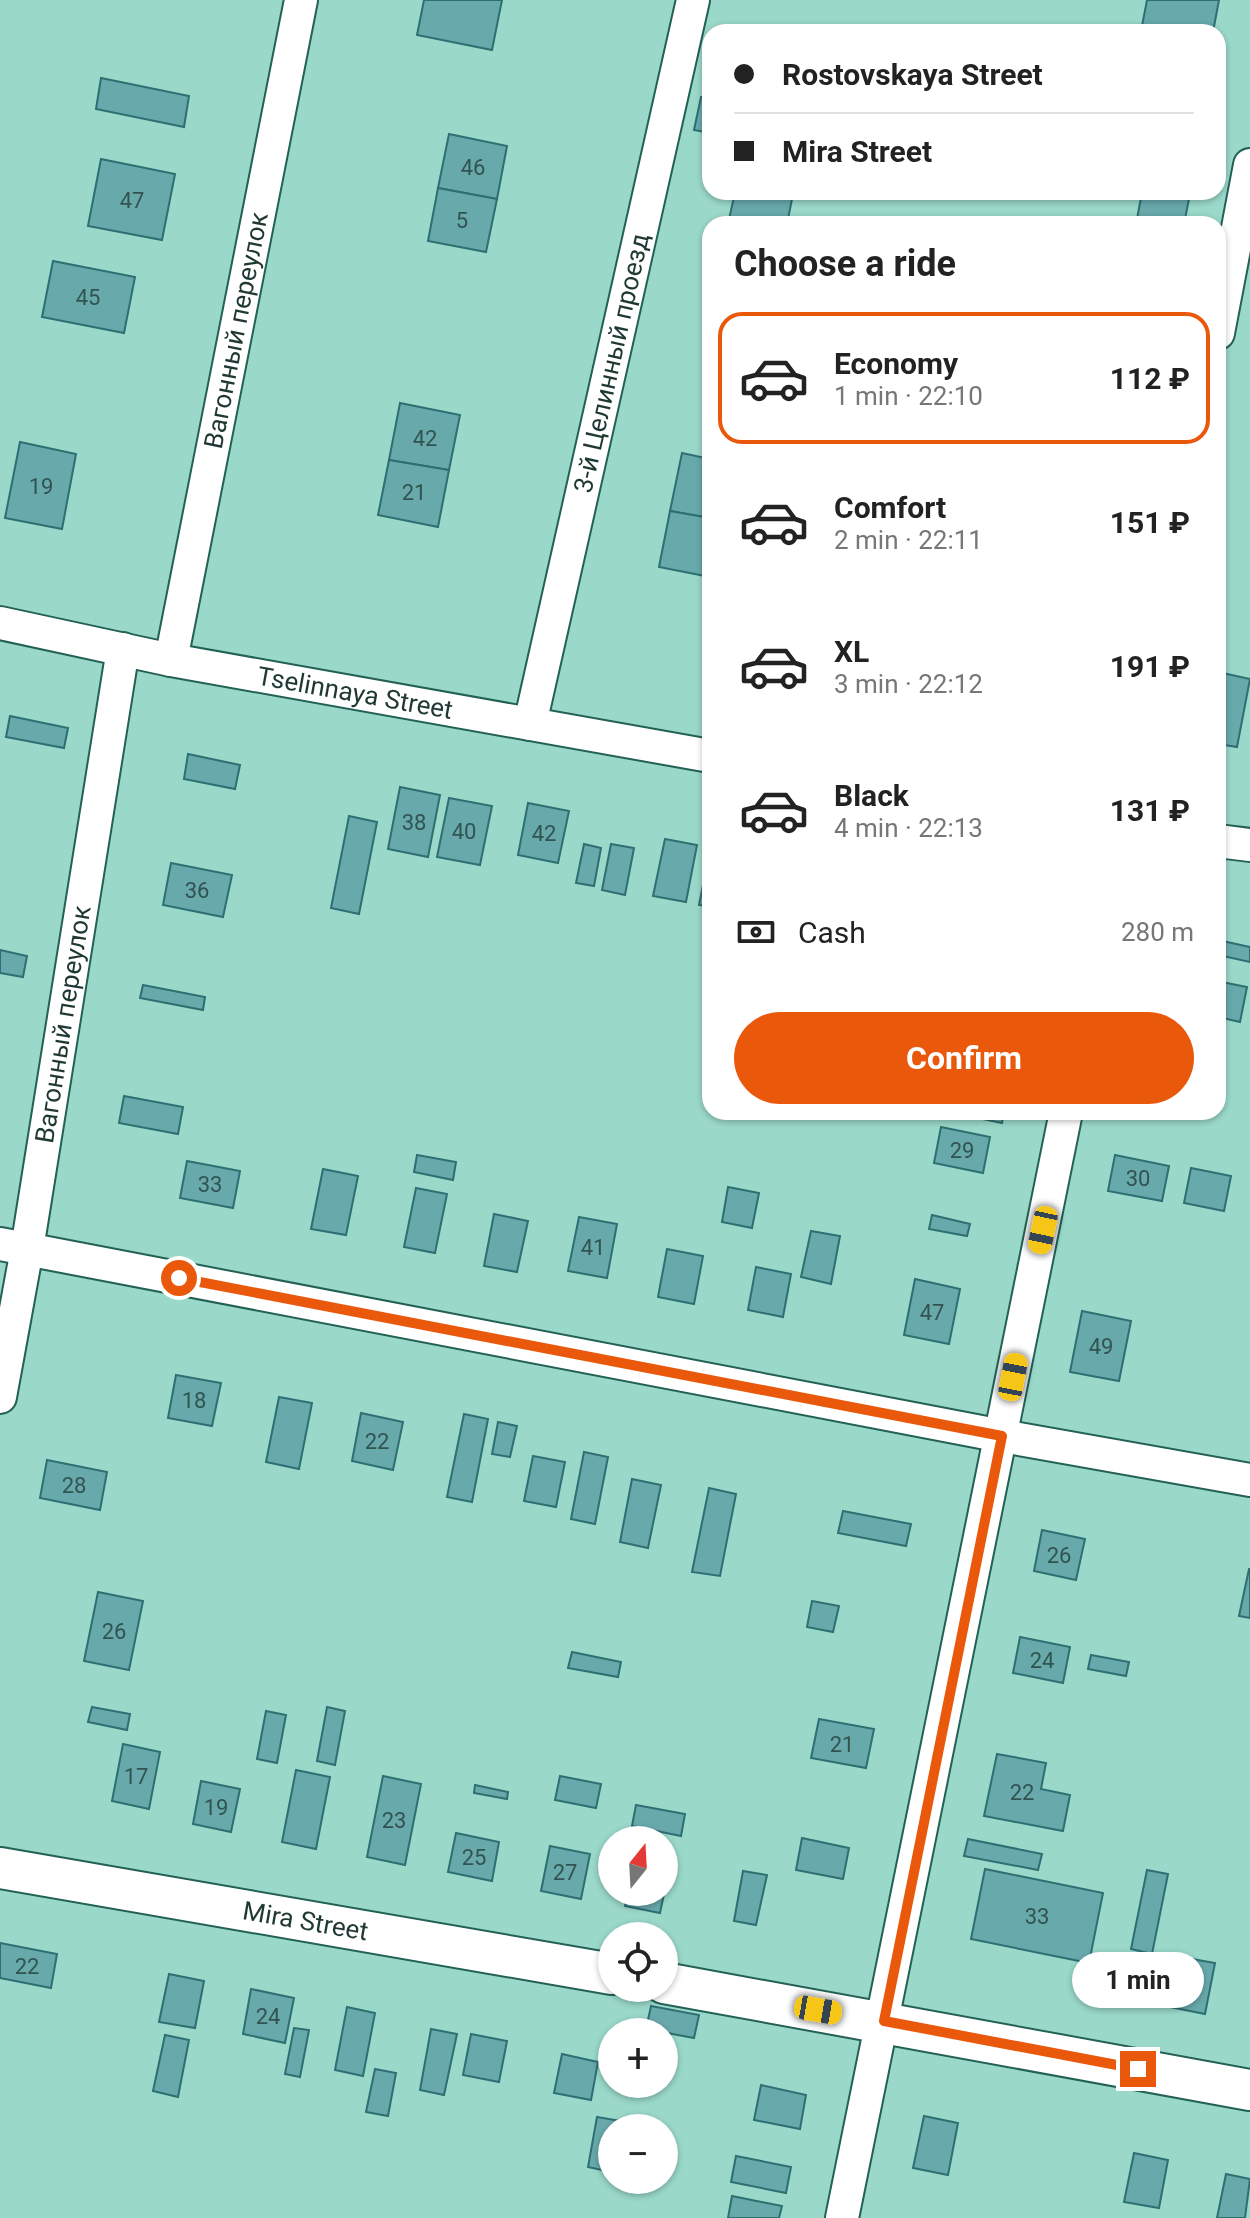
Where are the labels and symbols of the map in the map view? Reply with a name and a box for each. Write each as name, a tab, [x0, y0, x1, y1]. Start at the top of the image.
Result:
house number: 46	[461, 155, 485, 180]
house number: 47	[120, 188, 144, 213]
house number: 5	[456, 208, 468, 233]
street label: Вагонный переулок	[198, 210, 274, 451]
street label: 3-й Целинный проезд	[568, 230, 655, 496]
house number: 45	[76, 285, 100, 310]
house number: 42	[413, 426, 437, 451]
house number: 19	[29, 474, 53, 499]
house number: 21	[402, 480, 426, 505]
street label: Tselinnaya Street	[255, 661, 455, 725]
house number: 38	[402, 810, 426, 835]
house number: 40	[452, 819, 476, 844]
house number: 42	[532, 821, 556, 846]
house number: 36	[185, 878, 209, 903]
street label: Вагонный переулок	[29, 903, 97, 1145]
house number: 29	[950, 1138, 974, 1163]
house number: 30	[1126, 1166, 1150, 1191]
house number: 33	[198, 1172, 222, 1197]
car	[1026, 1204, 1060, 1256]
house number: 41	[581, 1235, 605, 1260]
route start	[161, 1260, 197, 1296]
house number: 47	[920, 1300, 944, 1325]
house number: 49	[1089, 1334, 1113, 1359]
car	[997, 1351, 1029, 1403]
house number: 18	[182, 1388, 206, 1413]
house number: 22	[365, 1429, 389, 1454]
house number: 28	[62, 1473, 86, 1498]
house number: 26	[1047, 1543, 1071, 1568]
house number: 26	[102, 1619, 126, 1644]
house number: 24	[1030, 1648, 1054, 1673]
house number: 21	[830, 1732, 854, 1757]
house number: 17	[124, 1764, 148, 1789]
house number: 22	[1010, 1780, 1034, 1805]
house number: 19	[204, 1795, 228, 1820]
house number: 23	[382, 1808, 406, 1833]
north arrow	[598, 1826, 678, 1906]
house number: 25	[462, 1845, 486, 1870]
house number: 27	[553, 1860, 577, 1885]
street label: Mira Street	[241, 1895, 370, 1946]
house number: 33	[1025, 1904, 1049, 1929]
callout: 1 min	[1072, 1953, 1204, 2009]
house number: 22	[15, 1954, 39, 1979]
car	[792, 1994, 844, 2026]
house number: 24	[256, 2004, 280, 2029]
route end	[1120, 2051, 1156, 2087]

